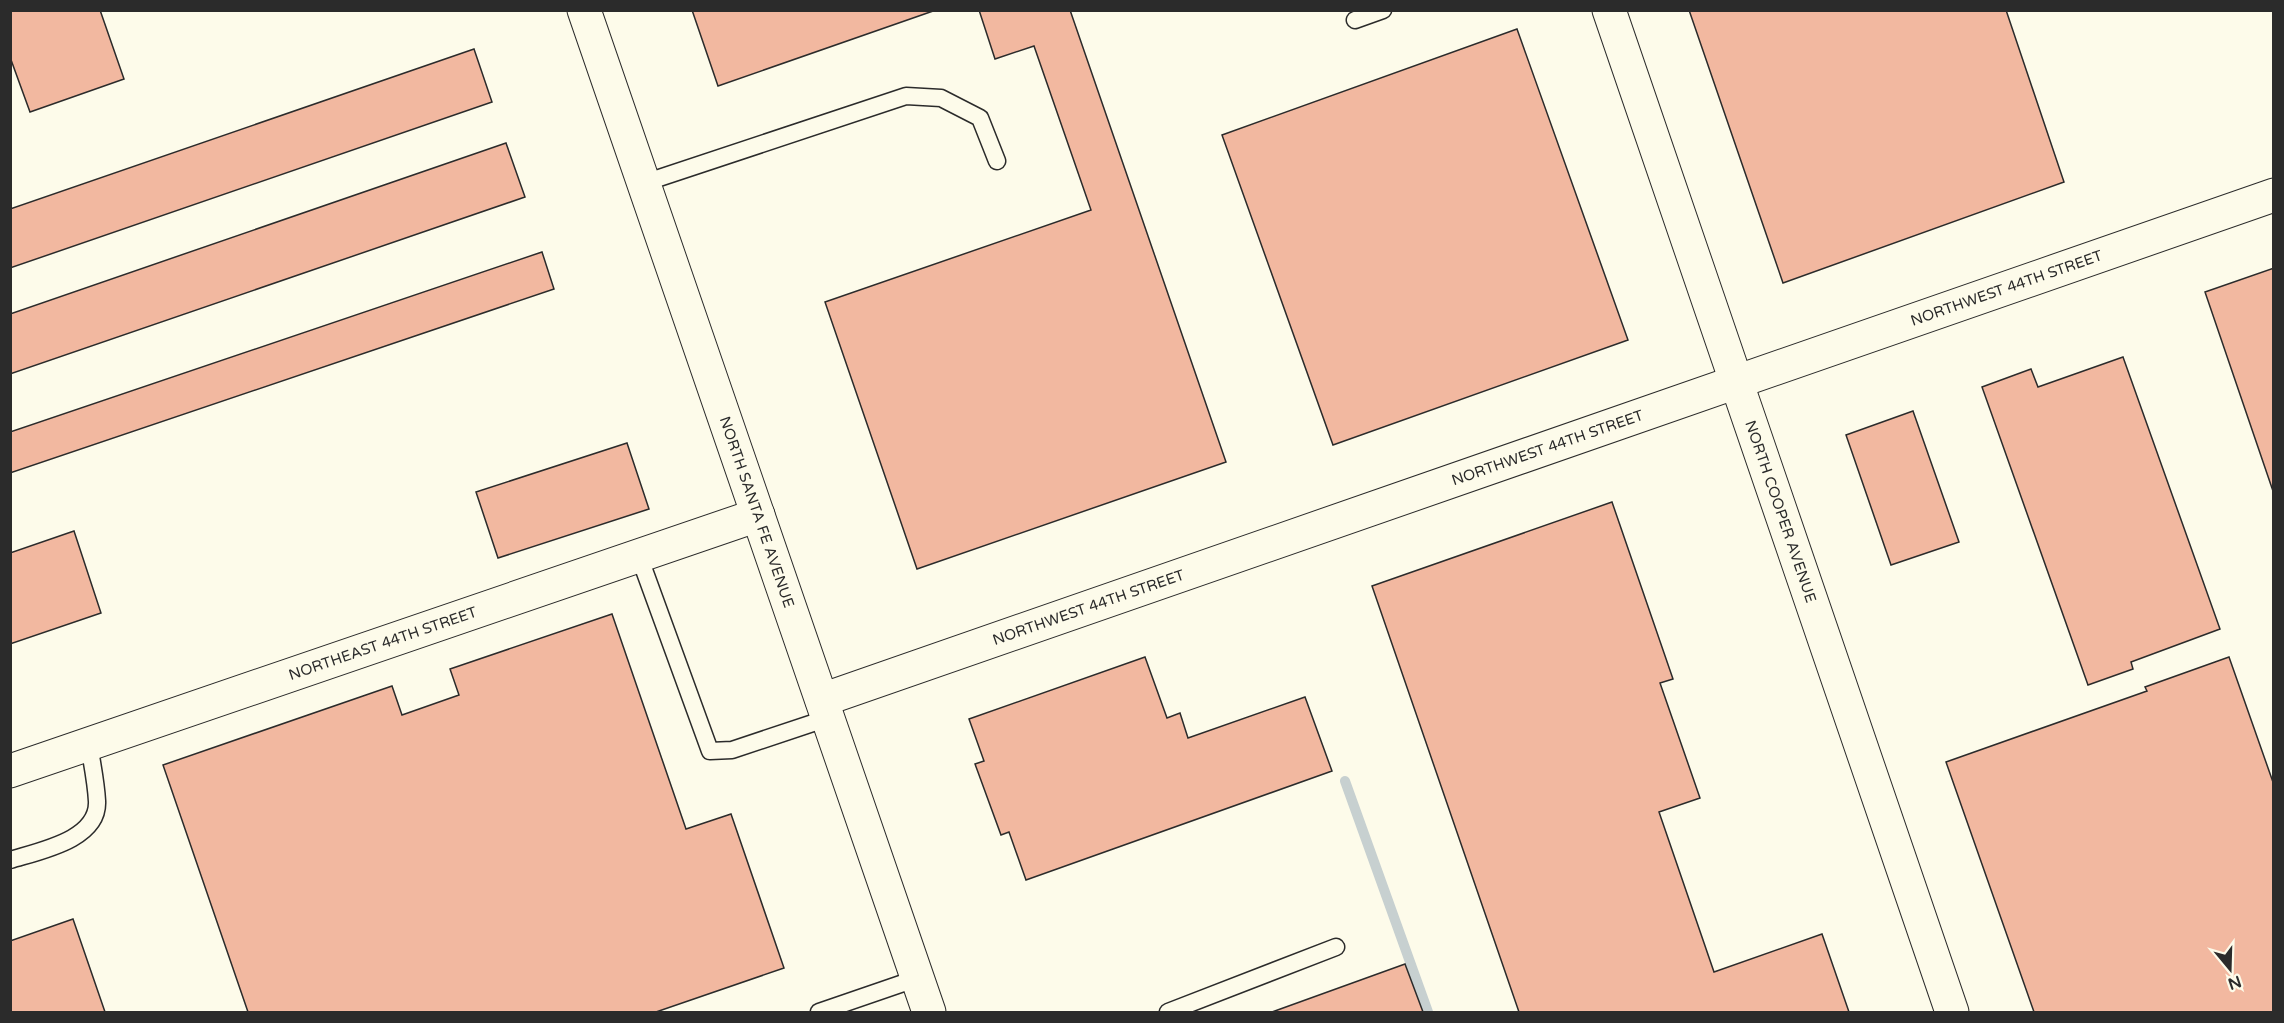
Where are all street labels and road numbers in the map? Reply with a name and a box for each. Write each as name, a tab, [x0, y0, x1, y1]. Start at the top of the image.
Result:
street label: NORTHWEST 44TH STREET	[1908, 246, 2105, 330]
street label: NORTHWEST 44TH STREET	[1449, 406, 1646, 489]
street label: NORTH SANTA FE AVENUE	[716, 414, 798, 610]
street label: NORTH COOPER AVENUE	[1741, 418, 1820, 605]
street label: NORTHWEST 44TH STREET	[990, 566, 1187, 649]
street label: NORTHEAST 44TH STREET	[286, 603, 479, 684]

